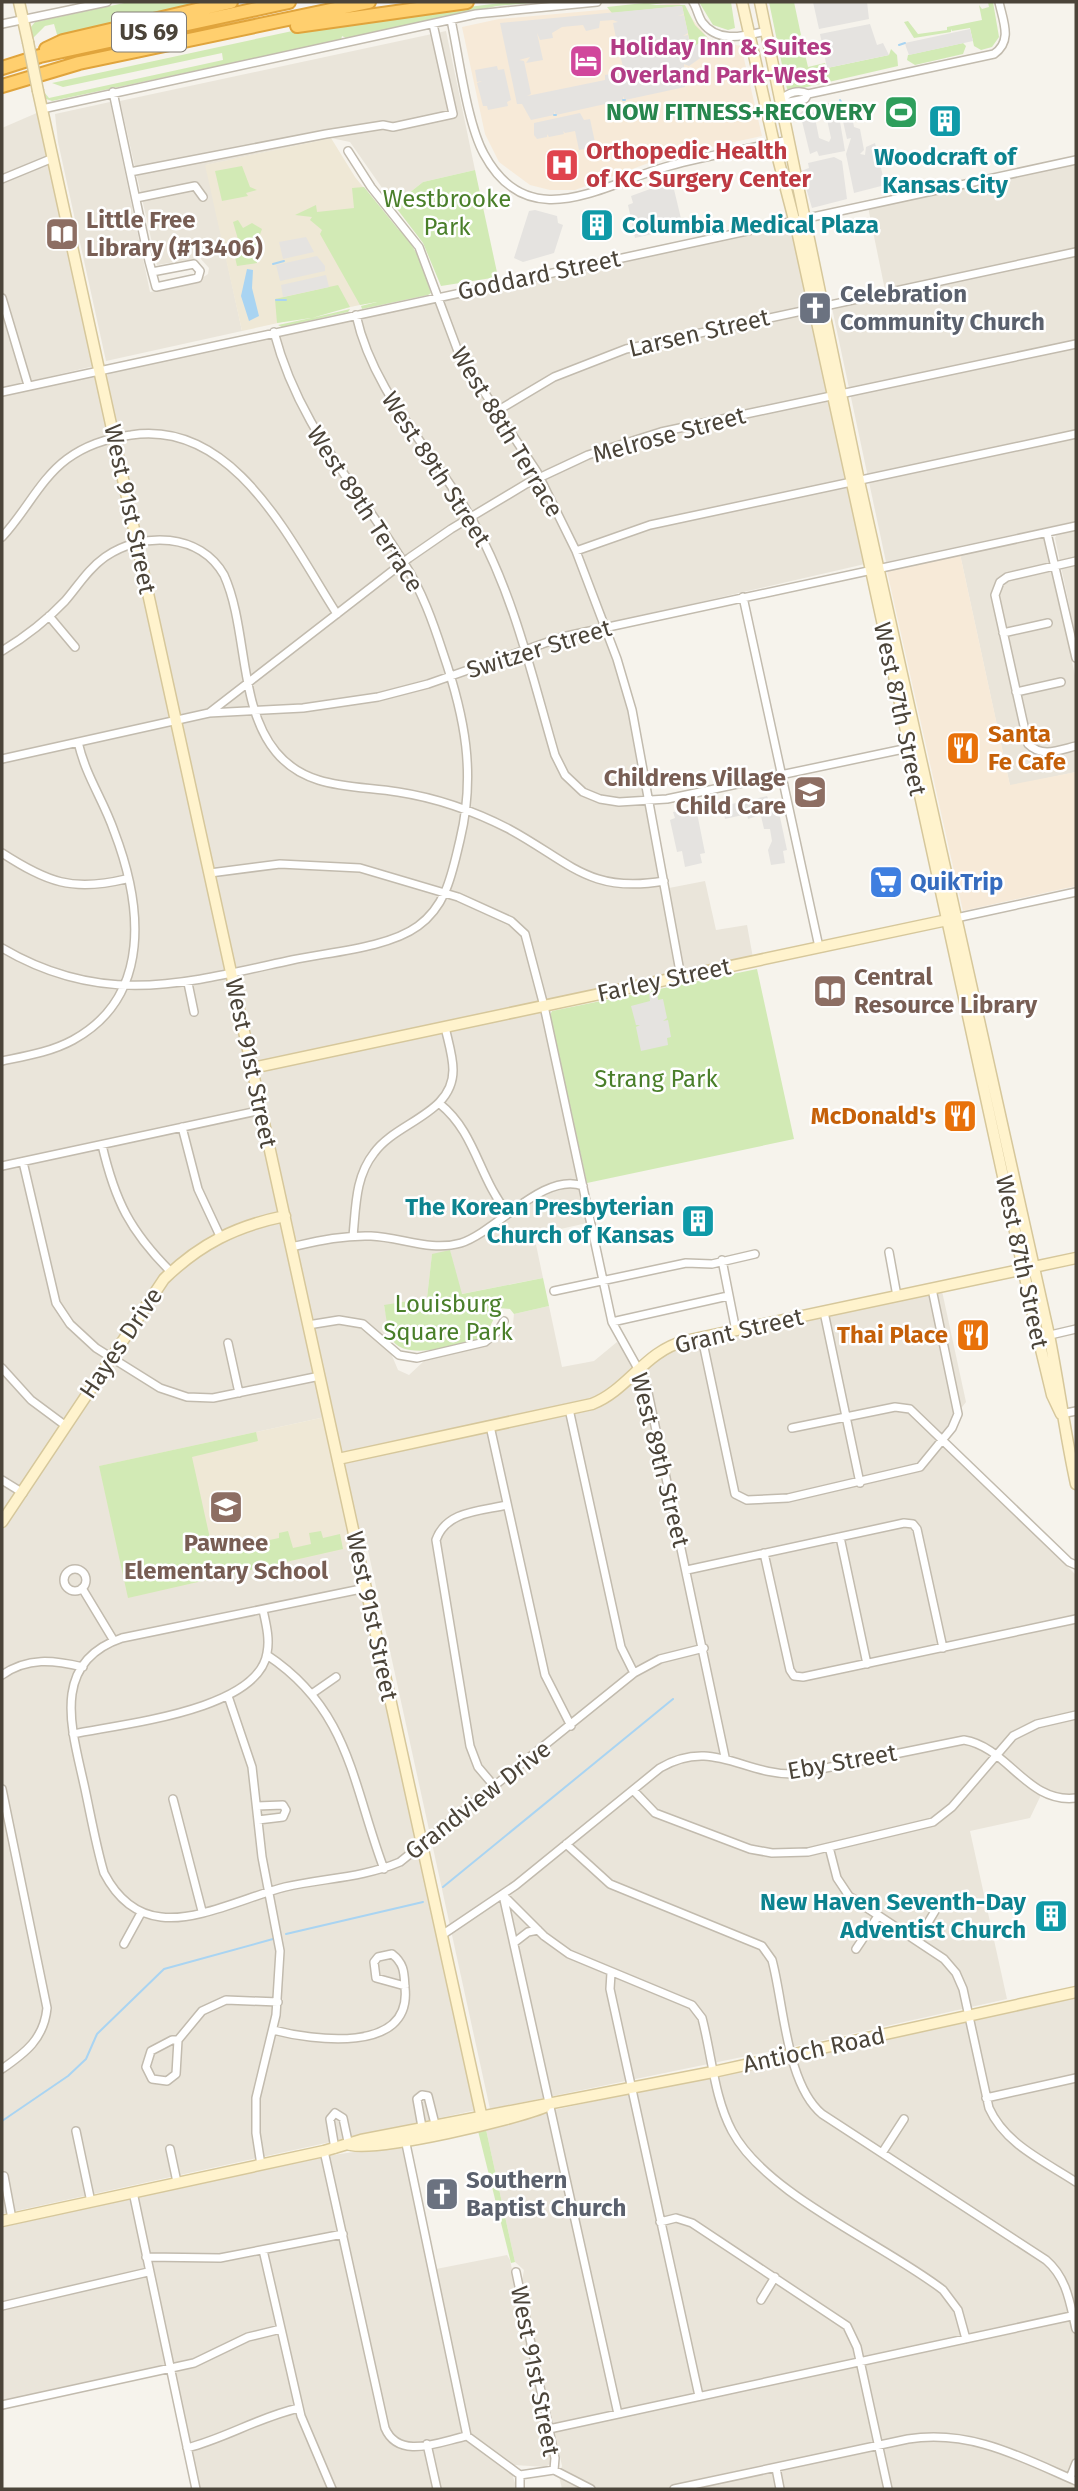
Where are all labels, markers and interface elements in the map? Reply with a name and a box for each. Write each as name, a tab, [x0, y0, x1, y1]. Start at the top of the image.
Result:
road number: US 69	[112, 12, 186, 52]
place label: Holiday Inn & Suites Overland Park-West	[610, 33, 832, 89]
hotel icon: Holiday Inn & Suites Overland Park-West	[567, 42, 605, 80]
sports icon: NOW FITNESS+RECOVERY	[882, 93, 920, 131]
place label: NOW FITNESS+RECOVERY	[606, 98, 877, 126]
building icon: Woodcraft of Kansas City	[926, 102, 964, 140]
place label: Orthopedic Health of KC Surgery Center	[586, 137, 811, 193]
place label: Woodcraft of Kansas City	[874, 143, 1018, 199]
hospital icon: Orthopedic Health of KC Surgery Center	[543, 146, 581, 184]
park label: Westbrooke Park	[383, 185, 511, 241]
place label: Little Free Library (#13406)	[86, 206, 263, 262]
building icon: Columbia Medical Plaza	[578, 206, 616, 244]
place label: Columbia Medical Plaza	[622, 211, 879, 239]
library icon: Little Free Library (#13406)	[43, 215, 81, 253]
street label: Goddard Street	[455, 244, 623, 306]
place label: Celebration Community Church	[840, 280, 1045, 336]
church icon: Celebration Community Church	[796, 289, 834, 327]
street label: Larsen Street	[626, 303, 772, 363]
street label: West 88th Terrace	[445, 342, 569, 522]
street label: West 89th Street	[376, 387, 497, 552]
street label: Melrose Street	[589, 401, 749, 469]
street label: West 89th Terrace	[301, 421, 429, 597]
street label: West 91st Street	[98, 422, 162, 597]
street label: Switzer Street	[463, 614, 615, 684]
street label: West 87th Street	[868, 620, 932, 799]
place label: Santa Fe Cafe	[988, 720, 1066, 776]
restaurant icon: Santa Fe Cafe	[944, 729, 982, 767]
place label: Childrens Village Child Care	[604, 764, 786, 820]
school or university icon: Childrens Village Child Care	[791, 773, 829, 811]
supermarket icon: QuikTrip	[867, 863, 905, 901]
place label: QuikTrip	[910, 868, 1003, 896]
street label: Farley Street	[595, 952, 734, 1008]
place label: Central Resource Library	[854, 963, 1038, 1019]
library icon: Central Resource Library	[811, 972, 849, 1010]
street label: West 91st Street	[219, 976, 283, 1151]
park label: Strang Park	[594, 1065, 718, 1093]
restaurant icon: McDonald's	[941, 1097, 979, 1135]
place label: McDonald's	[811, 1102, 936, 1130]
street label: West 87th Street	[990, 1173, 1054, 1352]
place label: The Korean Presbyterian Church of Kansas	[405, 1193, 674, 1249]
building icon: The Korean Presbyterian Church of Kansas	[679, 1202, 717, 1240]
street label: Hayes Drive	[74, 1282, 168, 1404]
park label: Louisburg Square Park	[383, 1290, 514, 1346]
street label: Grant Street	[672, 1303, 806, 1359]
restaurant icon: Thai Place	[954, 1316, 992, 1354]
place label: Thai Place	[837, 1321, 948, 1349]
street label: West 89th Street	[625, 1370, 695, 1550]
school or university icon: Pawnee Elementary School	[207, 1488, 245, 1526]
place label: Pawnee Elementary School	[124, 1529, 329, 1585]
street label: West 91st Street	[340, 1529, 404, 1704]
street label: Grandview Drive	[400, 1735, 556, 1865]
street label: Eby Street	[785, 1739, 899, 1785]
place label: New Haven Seventh-Day Adventist Church	[760, 1888, 1027, 1944]
building icon: New Haven Seventh-Day Adventist Church	[1032, 1897, 1070, 1935]
street label: Antioch Road	[740, 2021, 888, 2079]
place label: Southern Baptist Church	[466, 2166, 626, 2222]
church icon: Southern Baptist Church	[423, 2175, 461, 2213]
street label: West 91st Street	[505, 2284, 565, 2459]

